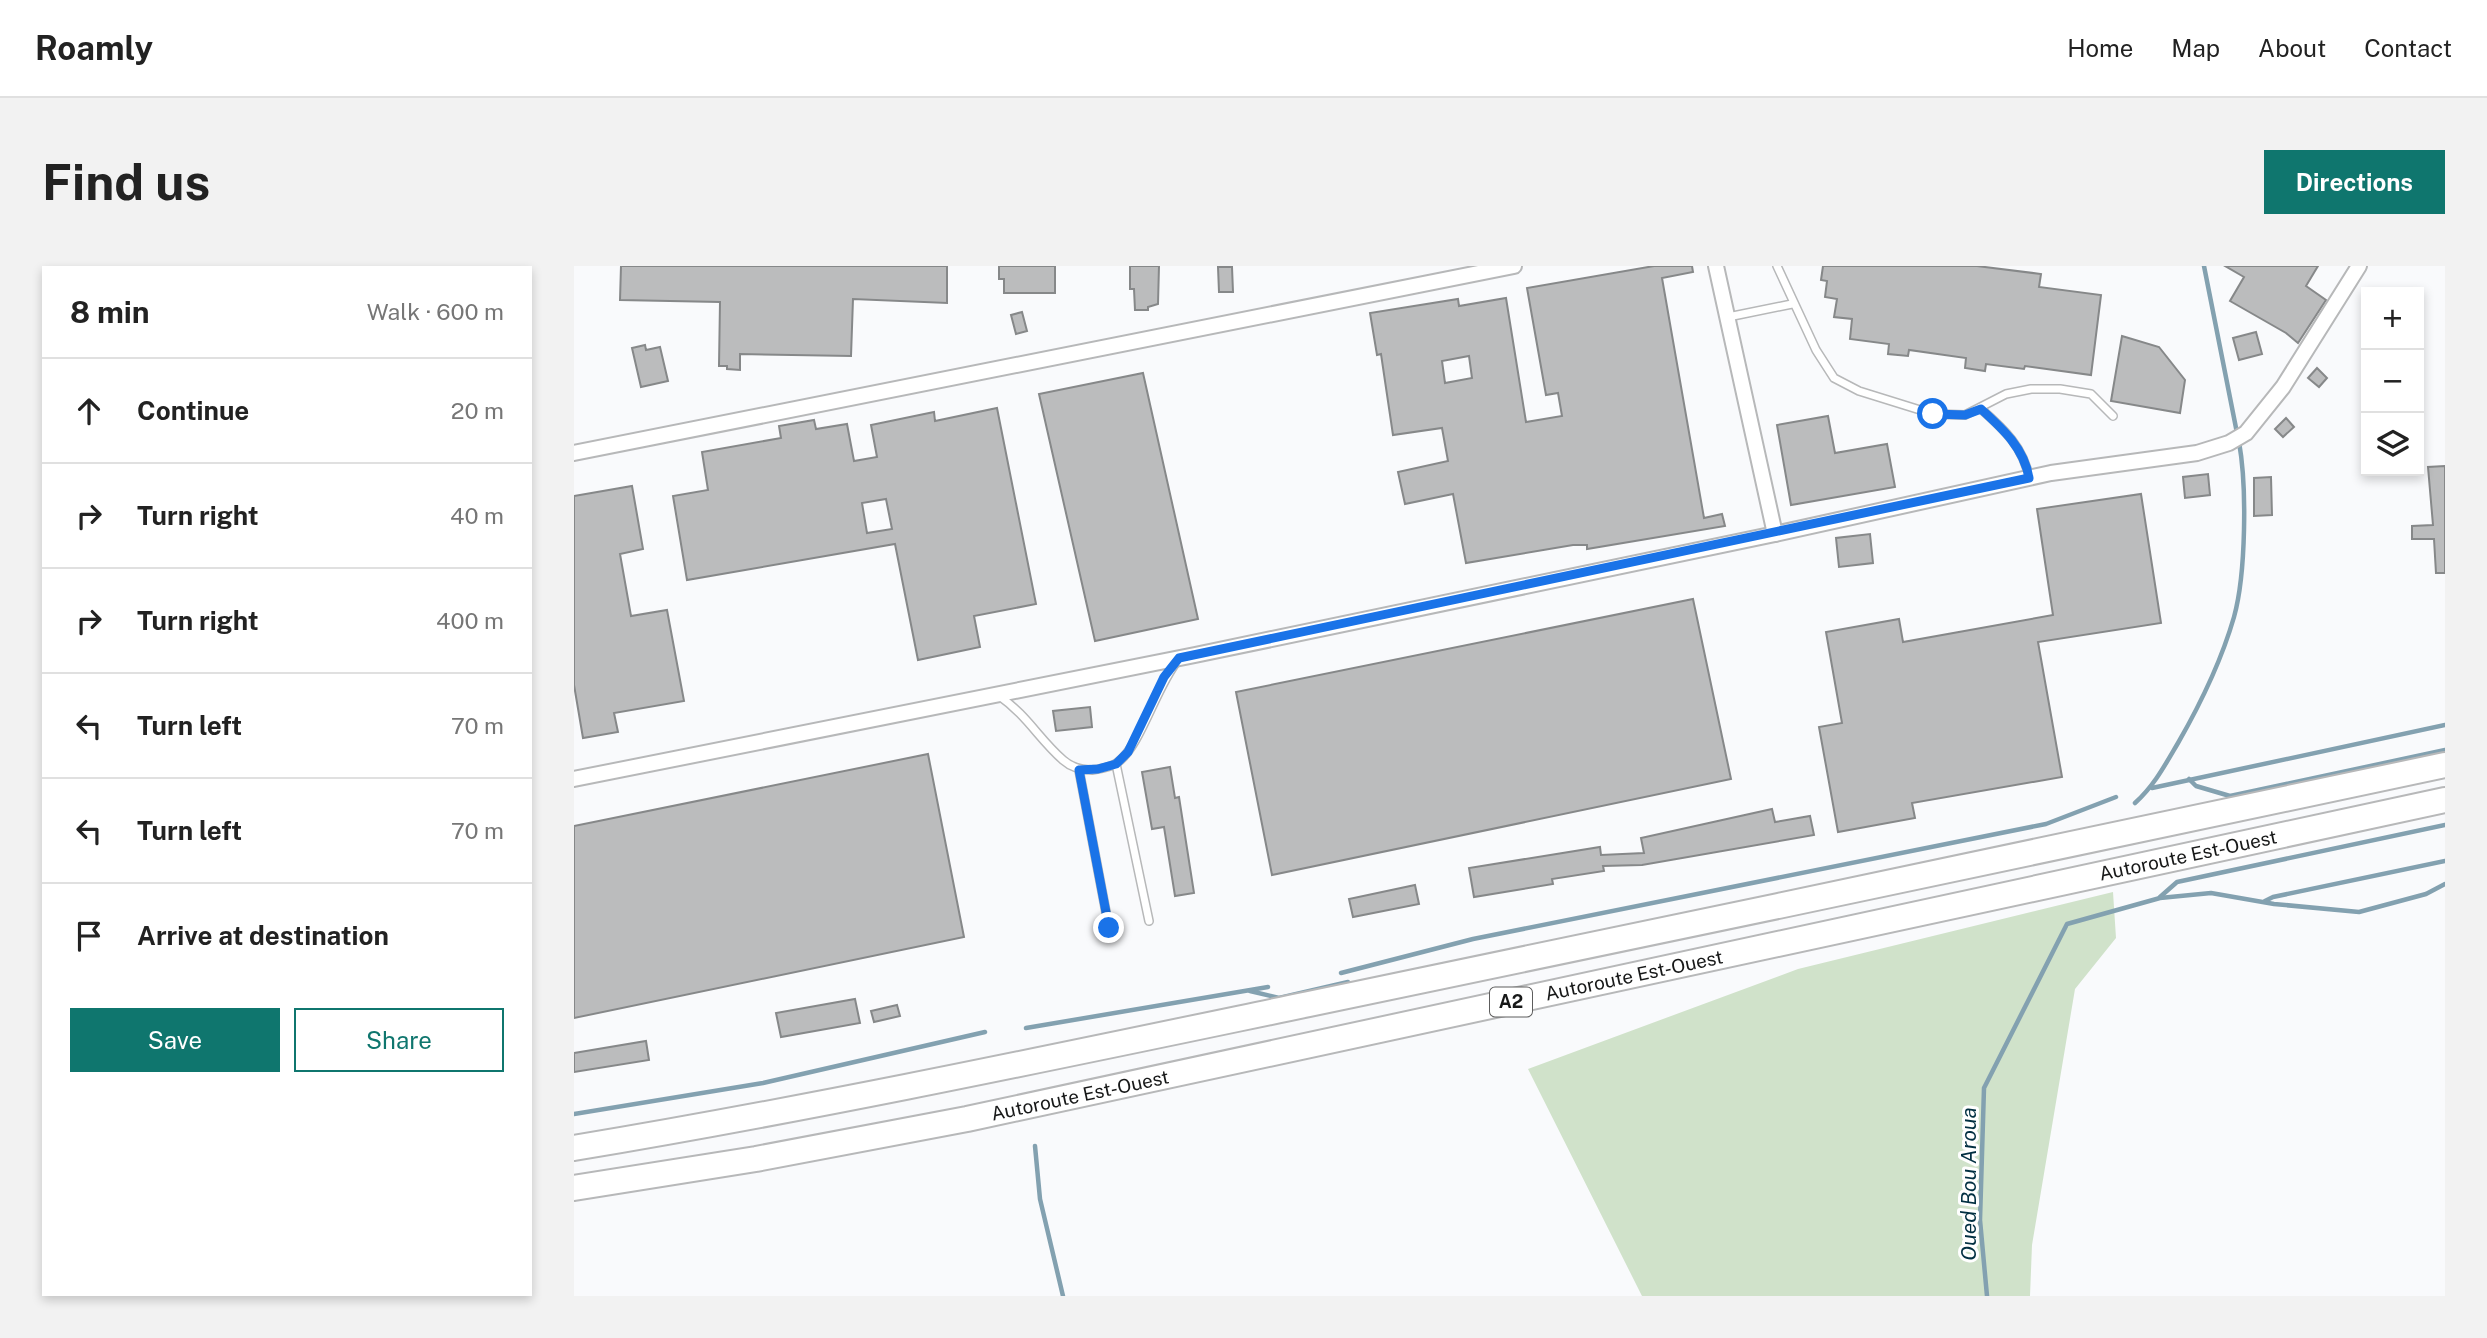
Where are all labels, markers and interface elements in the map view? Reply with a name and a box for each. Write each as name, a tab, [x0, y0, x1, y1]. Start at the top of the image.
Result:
text: Roamly	[35, 29, 153, 67]
text: Home	[2067, 34, 2133, 62]
text: Map	[2171, 34, 2220, 62]
text: About	[2258, 34, 2326, 62]
text: Contact	[2364, 34, 2452, 62]
button: Directions	[2264, 150, 2445, 214]
text: Find us	[42, 153, 210, 211]
map controls	[2361, 287, 2424, 476]
button: +	[2361, 287, 2424, 350]
text: 8 min	[70, 294, 150, 330]
text: Walk · 600 m	[367, 298, 504, 325]
button: −	[2361, 350, 2424, 413]
icon: ahead	[70, 392, 108, 430]
text: Continue	[137, 395, 249, 426]
text: 20 m	[451, 397, 504, 424]
route start	[1917, 398, 1948, 429]
button: layers	[2361, 413, 2424, 476]
icon: right	[70, 497, 108, 535]
text: Turn right	[137, 500, 259, 531]
text: 40 m	[450, 502, 504, 529]
icon: right	[70, 602, 108, 640]
text: Turn right	[137, 605, 259, 636]
text: 400 m	[436, 607, 504, 634]
icon: left	[70, 707, 108, 745]
text: Turn left	[137, 710, 242, 741]
text: 70 m	[451, 712, 504, 739]
icon: left	[70, 812, 108, 850]
text: Turn left	[137, 815, 242, 846]
text: 70 m	[451, 817, 504, 844]
street label: Autoroute Est-Ouest	[2097, 825, 2279, 885]
route end	[1093, 912, 1124, 943]
icon: arrive	[70, 917, 108, 955]
text: Arrive at destination	[137, 920, 389, 951]
street label: Autoroute Est-Ouest	[1543, 945, 1725, 1005]
road number: A2	[1490, 988, 1532, 1016]
button: Save	[70, 1008, 280, 1072]
button: Share	[294, 1008, 504, 1072]
street label: Autoroute Est-Ouest	[989, 1065, 1171, 1125]
water label: Oued Bou Aroua	[1956, 1107, 1981, 1261]

